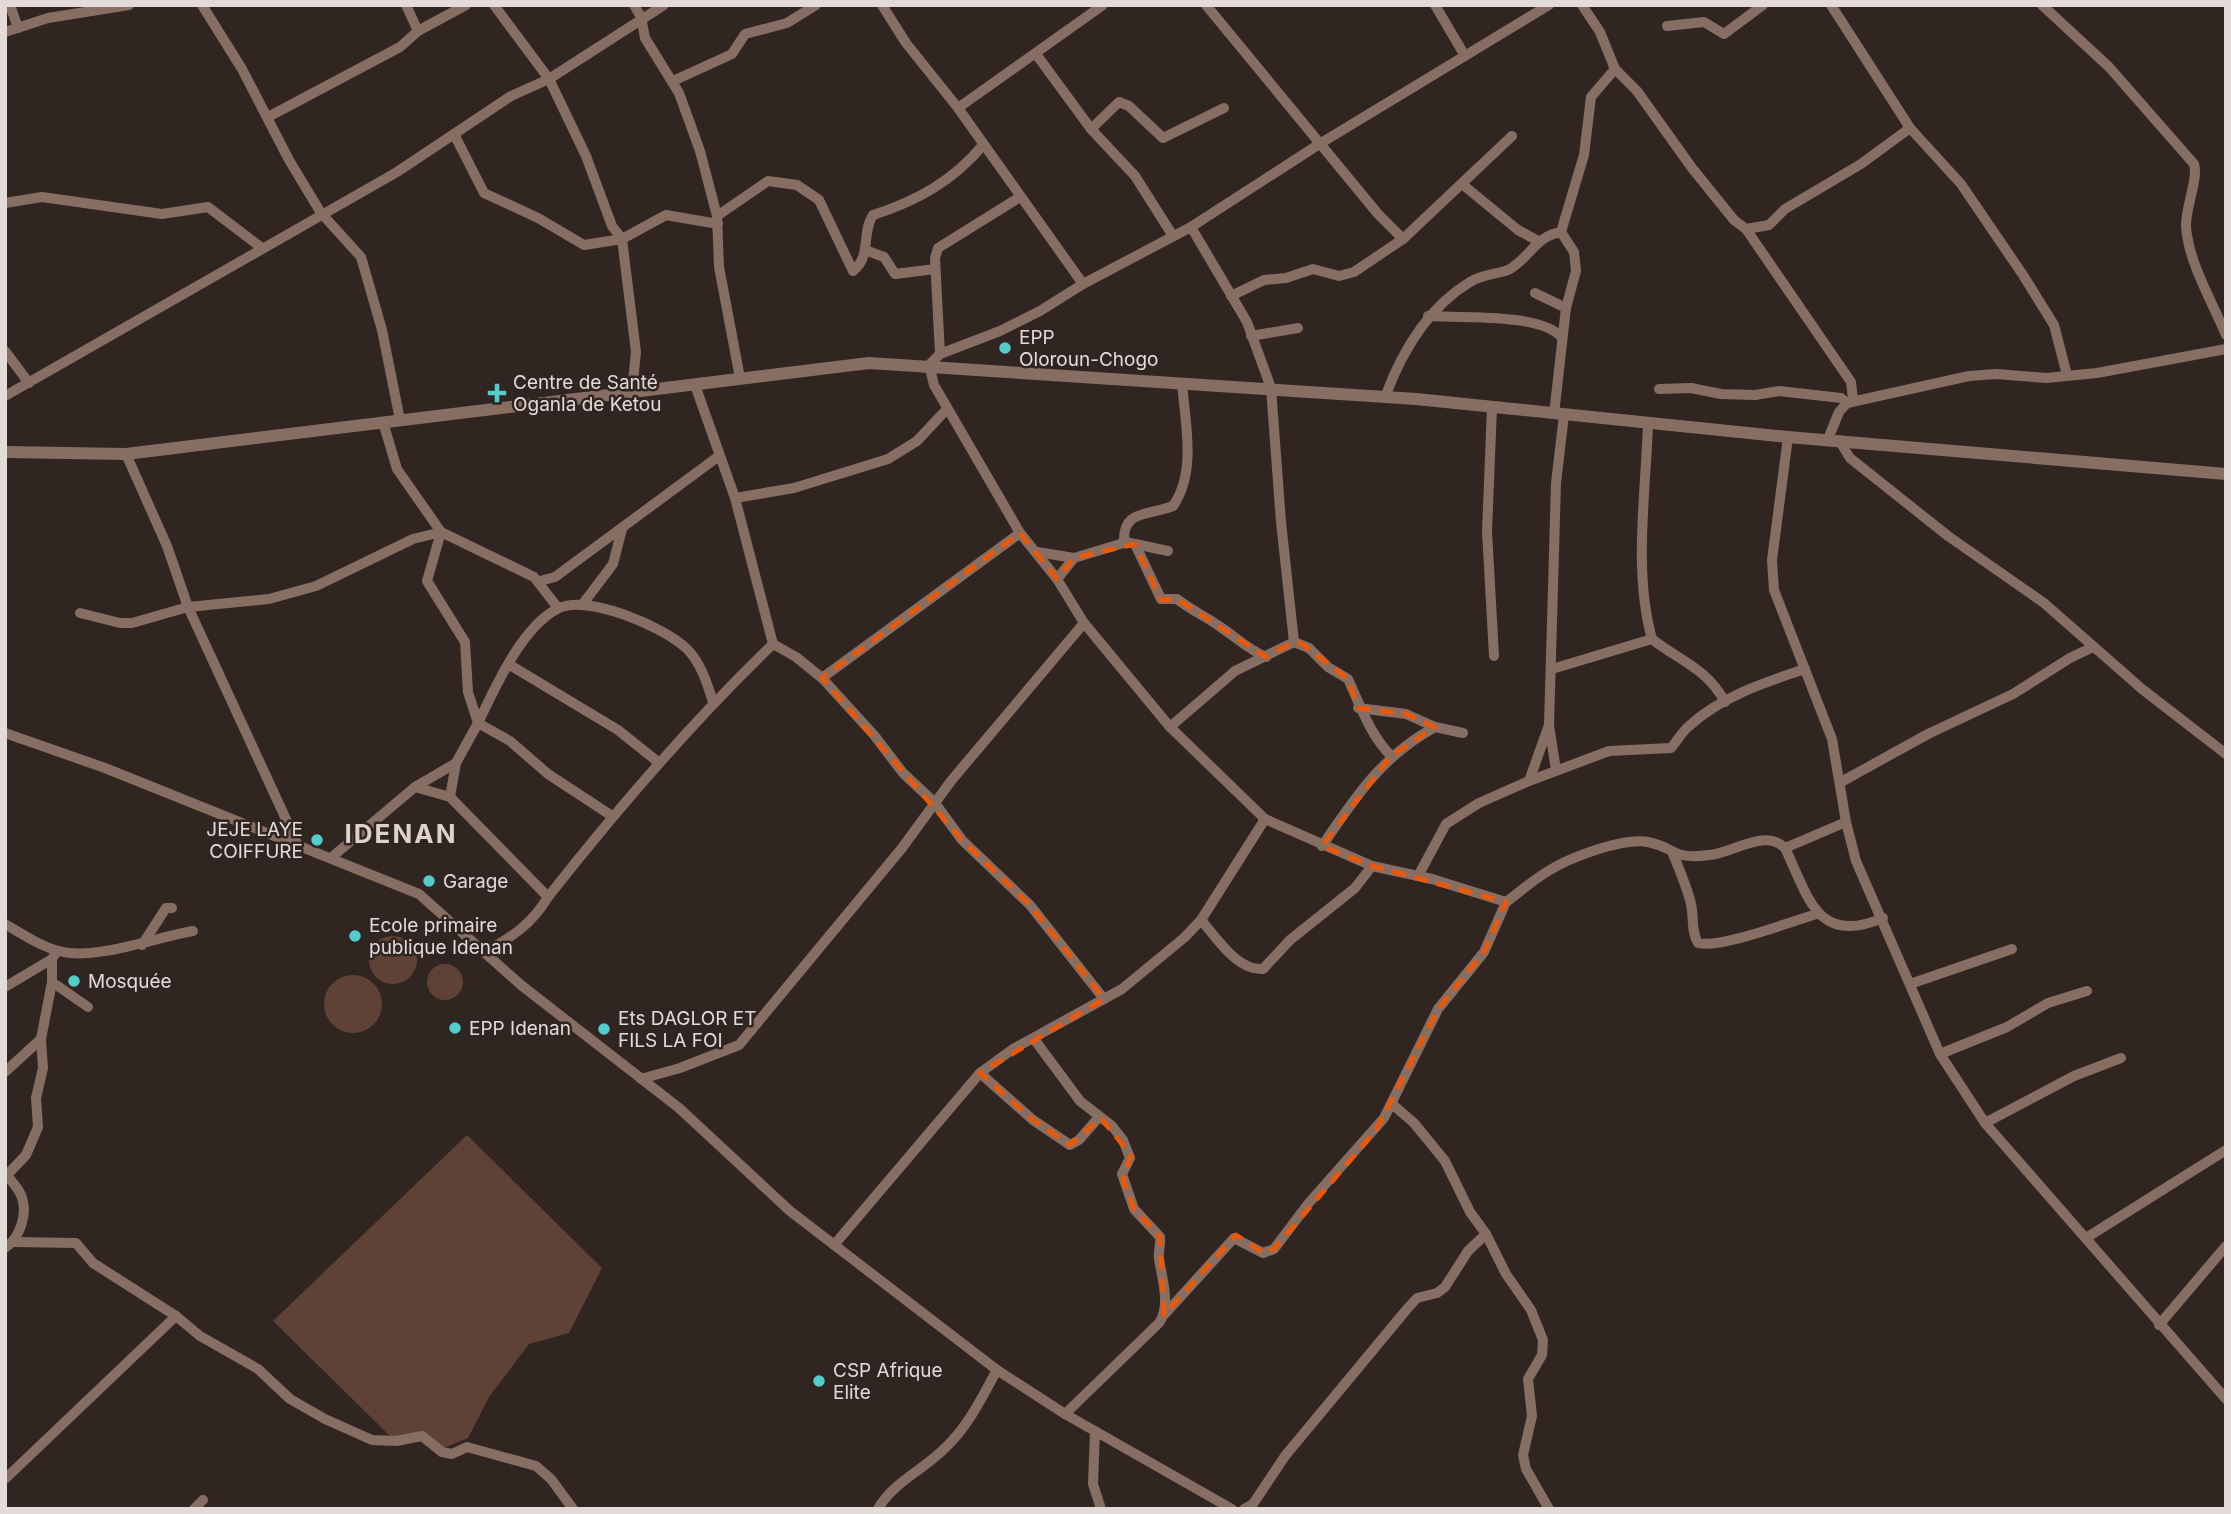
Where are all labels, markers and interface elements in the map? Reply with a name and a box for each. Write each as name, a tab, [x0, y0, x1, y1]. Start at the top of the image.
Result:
place label: EPP Oloroun-Chogo	[1019, 326, 1159, 371]
marker: EPP Oloroun-Chogo	[997, 340, 1013, 356]
place label: Centre de Santé Oganla de Ketou	[513, 371, 662, 416]
marker: Centre de Santé Oganla de Ketou	[487, 383, 507, 403]
place label: JEJE LAYE COIFFURE	[206, 818, 303, 863]
district label: IDENAN	[345, 818, 457, 849]
marker: JEJE LAYE COIFFURE	[309, 832, 325, 848]
place label: Garage	[443, 870, 508, 893]
marker: Garage	[421, 873, 437, 889]
place label: Ecole primaire publique Idenan	[369, 914, 513, 959]
marker: Ecole primaire publique Idenan	[347, 928, 363, 944]
place label: Mosquée	[88, 970, 172, 993]
marker: Mosquée	[66, 973, 82, 989]
place label: Ets DAGLOR ET FILS LA FOI	[618, 1007, 757, 1052]
place label: EPP Idenan	[469, 1017, 571, 1040]
marker: EPP Idenan	[447, 1020, 463, 1036]
marker: Ets DAGLOR ET FILS LA FOI	[596, 1021, 612, 1037]
place label: CSP Afrique Elite	[833, 1359, 943, 1404]
marker: CSP Afrique Elite	[811, 1373, 827, 1389]

